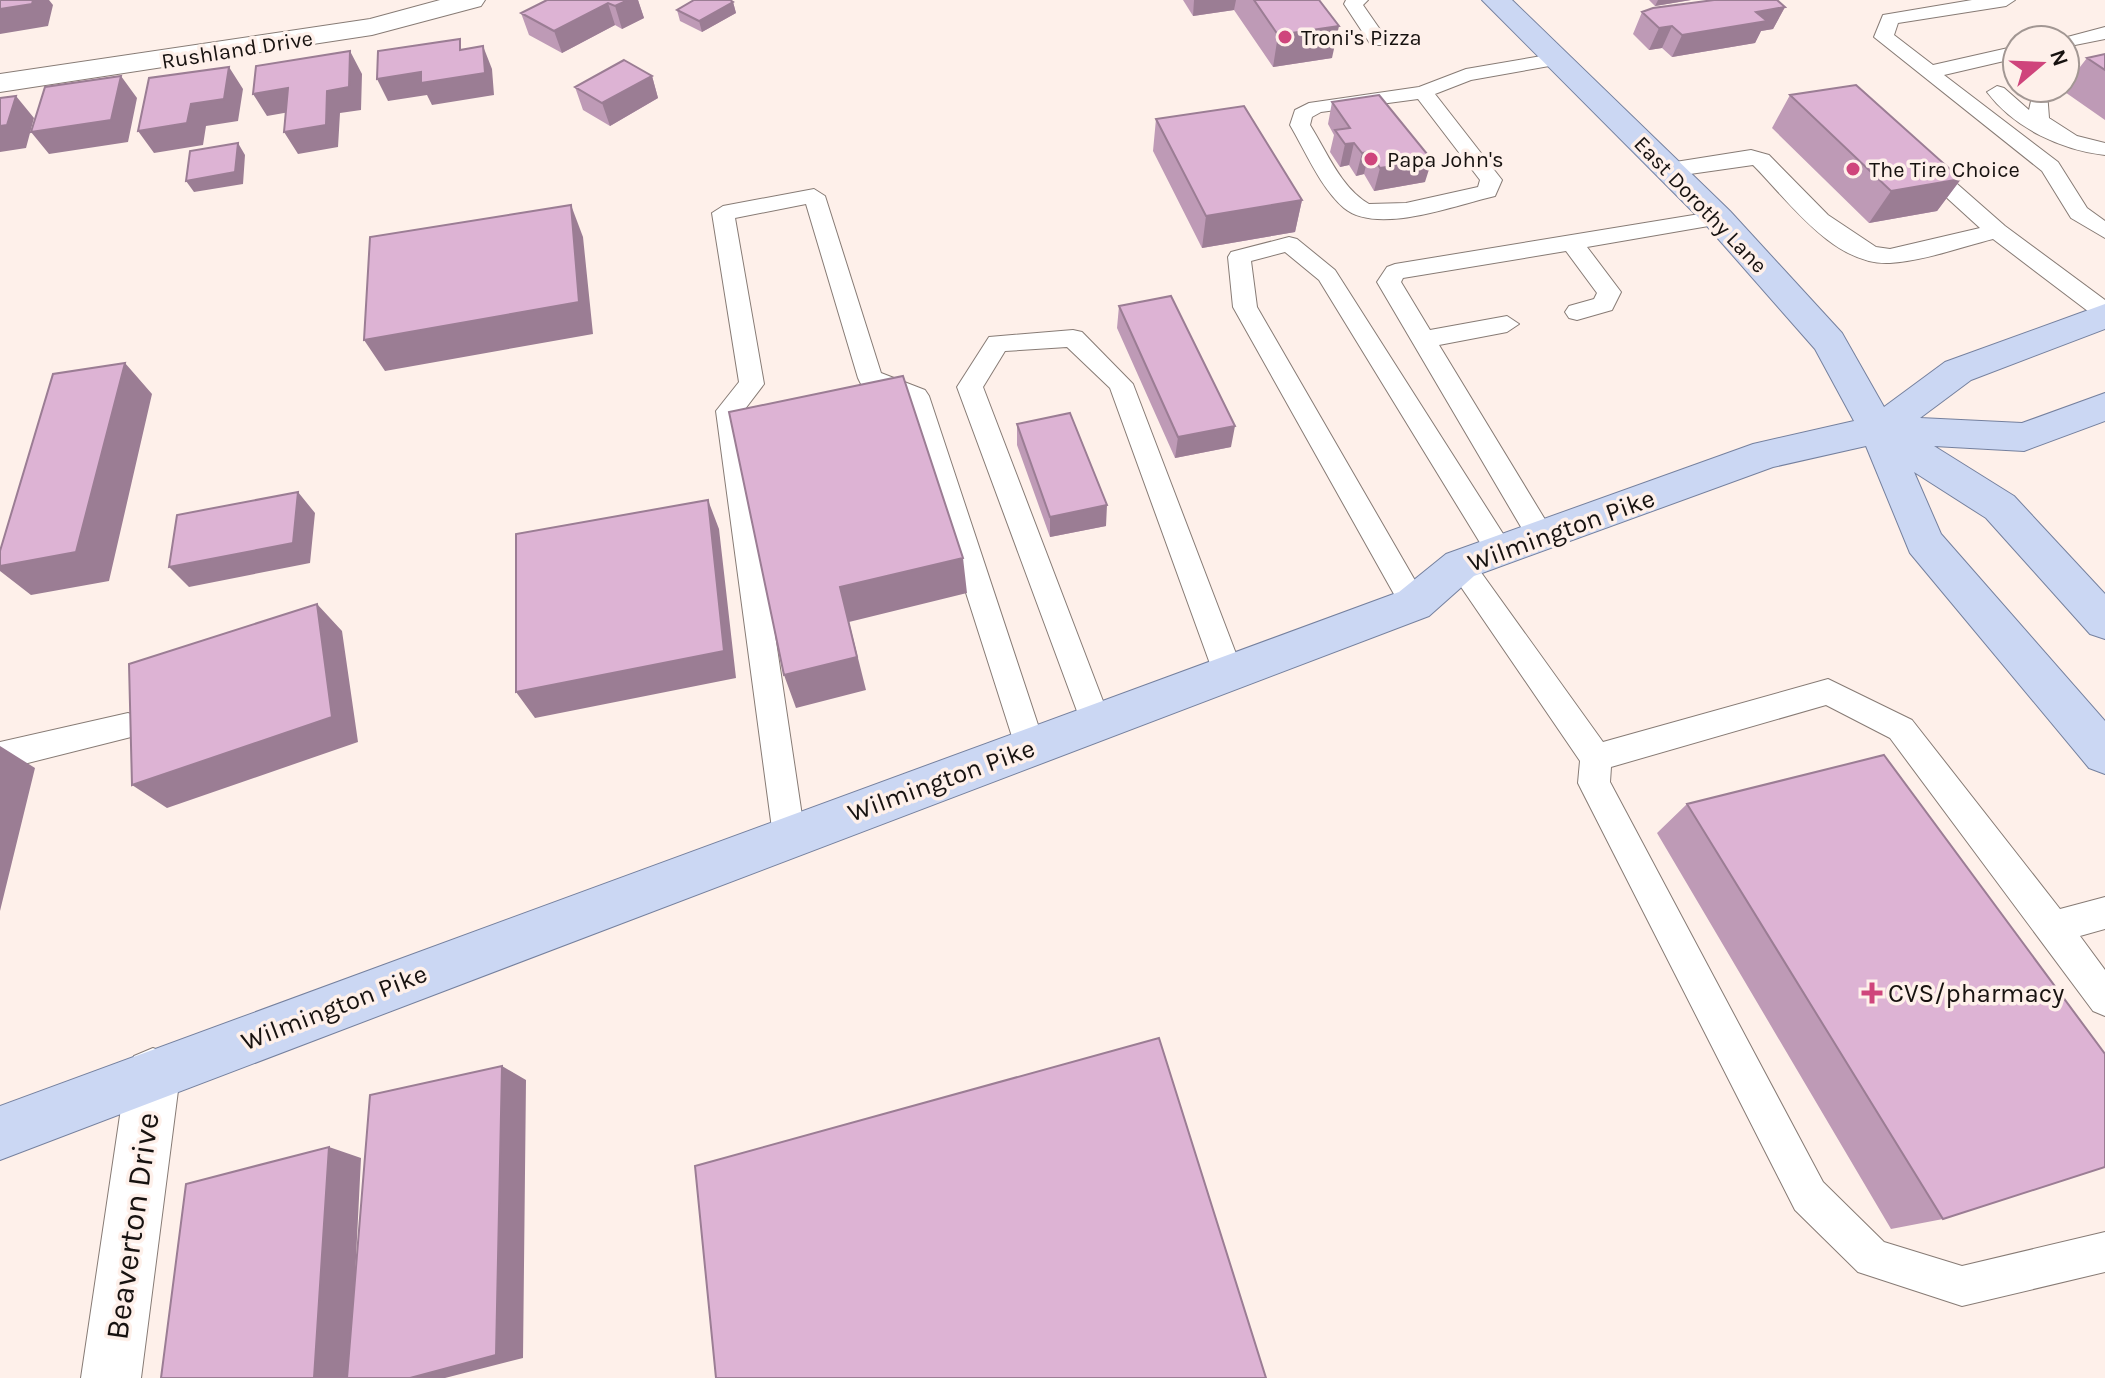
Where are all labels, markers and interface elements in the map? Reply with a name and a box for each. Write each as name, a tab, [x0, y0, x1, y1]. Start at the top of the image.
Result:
north arrow	[2001, 24, 2081, 104]
street label: Rushland Drive	[160, 25, 315, 75]
place label: Troni's Pizza	[1301, 25, 1422, 51]
marker: Troni's Pizza	[1276, 28, 1294, 46]
text: N	[2044, 46, 2074, 70]
street label: East Dorothy Lane	[1628, 131, 1772, 278]
place label: Papa John's	[1387, 147, 1503, 173]
marker: Papa John's	[1362, 150, 1380, 168]
place label: The Tire Choice	[1869, 157, 2020, 183]
marker: The Tire Choice	[1844, 160, 1862, 178]
street label: Wilmington Pike	[1463, 482, 1659, 579]
street label: Wilmington Pike	[843, 732, 1039, 829]
street label: Wilmington Pike	[237, 958, 432, 1057]
place label: CVS/pharmacy	[1888, 978, 2064, 1009]
marker: CVS/pharmacy	[1863, 984, 1881, 1002]
street label: Beaverton Drive	[98, 1110, 167, 1342]

